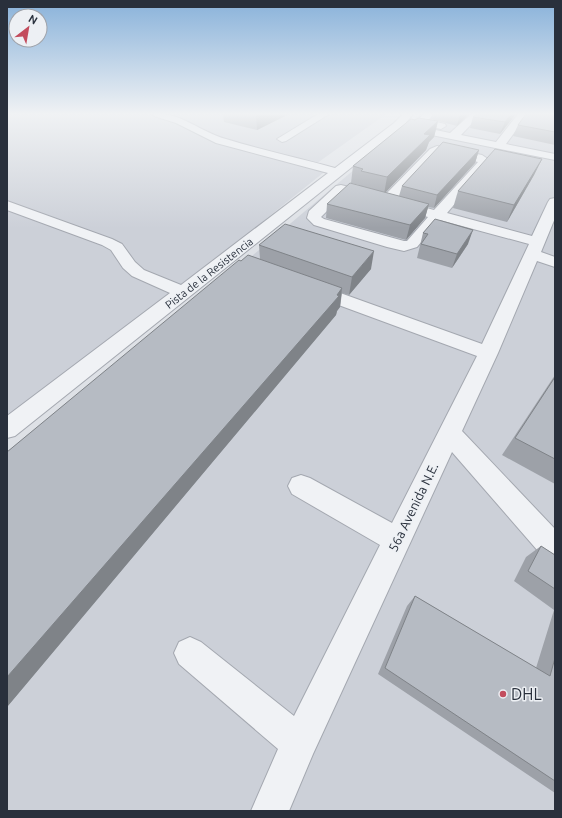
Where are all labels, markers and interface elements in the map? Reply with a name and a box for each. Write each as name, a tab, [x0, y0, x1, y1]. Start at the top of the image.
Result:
north arrow	[8, 8, 48, 48]
text: N	[27, 12, 40, 27]
street label: Pista de la Resistencia	[163, 235, 255, 311]
street label: 56a Avenida N.E.	[385, 460, 441, 554]
place label: DHL	[511, 685, 542, 703]
marker: DHL	[498, 689, 508, 699]

